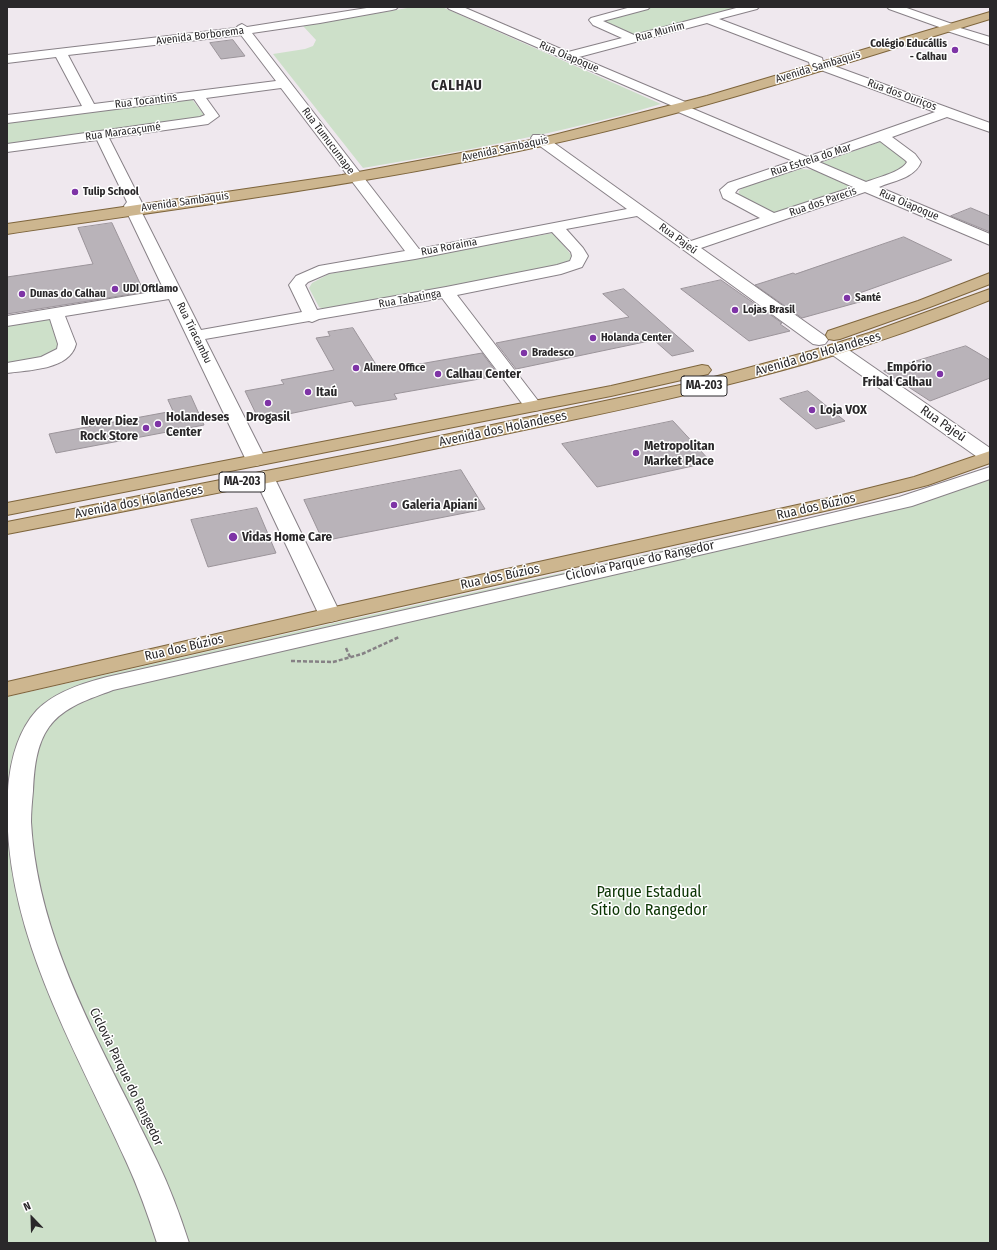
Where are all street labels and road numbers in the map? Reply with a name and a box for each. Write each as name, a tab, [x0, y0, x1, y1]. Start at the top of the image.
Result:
street label: Rua Munim	[634, 19, 686, 45]
street label: Avenida Borborema	[155, 24, 245, 48]
street label: Rua Oiapoque	[537, 39, 601, 75]
street label: Avenida Sambaquis	[774, 48, 862, 86]
street label: Rua dos Ouriços	[865, 76, 939, 114]
street label: Rua Tocantins	[114, 91, 178, 111]
street label: Rua Tumucumape	[299, 105, 357, 177]
street label: Rua Maracaçumé	[84, 120, 162, 144]
street label: Avenida Sambaquis	[461, 133, 549, 165]
street label: Rua Estrela do Mar	[769, 141, 853, 179]
street label: Rua dos Parecis	[788, 184, 858, 220]
street label: Rua Oiapoque	[877, 187, 941, 223]
street label: Avenida Sambaquis	[140, 189, 230, 215]
street label: Rua Pajeú	[656, 221, 700, 257]
street label: Rua Roraima	[420, 235, 478, 259]
street label: Rua Tabatinga	[378, 287, 442, 311]
street label: Rua Tiracambu	[173, 300, 215, 366]
street label: Avenida dos Holandeses	[753, 329, 883, 379]
road number: MA-203	[681, 376, 727, 396]
street label: Rua Pajeú	[917, 403, 969, 445]
street label: Avenida dos Holandeses	[438, 408, 568, 450]
road number: MA-203	[219, 472, 265, 492]
street label: Avenida dos Holandeses	[74, 482, 204, 522]
street label: Rua dos Búzios	[775, 490, 857, 524]
street label: Ciclovia Parque do Rangedor	[564, 538, 716, 584]
street label: Rua dos Búzios	[459, 561, 541, 593]
street label: Rua dos Búzios	[143, 631, 225, 665]
street label: Ciclovia Parque do Rangedor	[86, 1005, 166, 1149]

